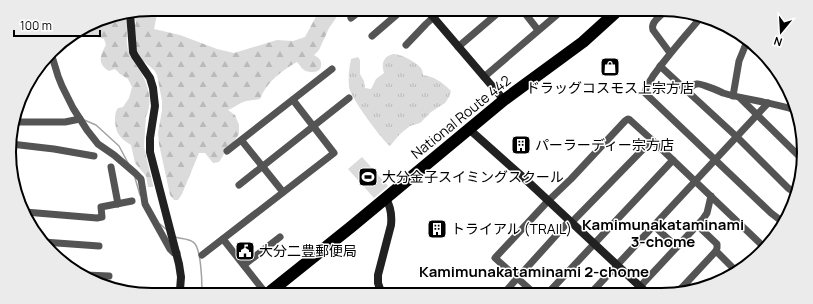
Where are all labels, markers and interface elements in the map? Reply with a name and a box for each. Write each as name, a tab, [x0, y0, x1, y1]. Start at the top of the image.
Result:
scale bar	[14, 12, 100, 38]
north arrow	[761, 12, 801, 52]
text: 100 m	[20, 17, 52, 34]
text: N	[772, 34, 784, 50]
shop icon: ドラッグコスモス上宗方店	[599, 56, 621, 78]
street label: National Route 442	[407, 71, 514, 163]
place label: ドラッグコスモス上宗方店	[526, 78, 694, 97]
building icon: パーラーディー宗方店	[510, 134, 532, 156]
place label: パーラーディー宗方店	[535, 135, 674, 154]
sports icon: 大分金子スイミングスクール	[357, 166, 379, 188]
place label: 大分金子スイミングスクール	[382, 167, 564, 186]
district label: Kamimunakataminami 3-chome	[582, 214, 744, 252]
building icon: トライアル (TRAIL)	[426, 218, 448, 240]
place label: トライアル (TRAIL)	[451, 219, 572, 238]
public building icon: 大分二豊郵便局	[234, 240, 256, 262]
place label: 大分二豊郵便局	[259, 241, 357, 260]
district label: Kamimunakataminami 2-chome	[419, 261, 649, 282]

